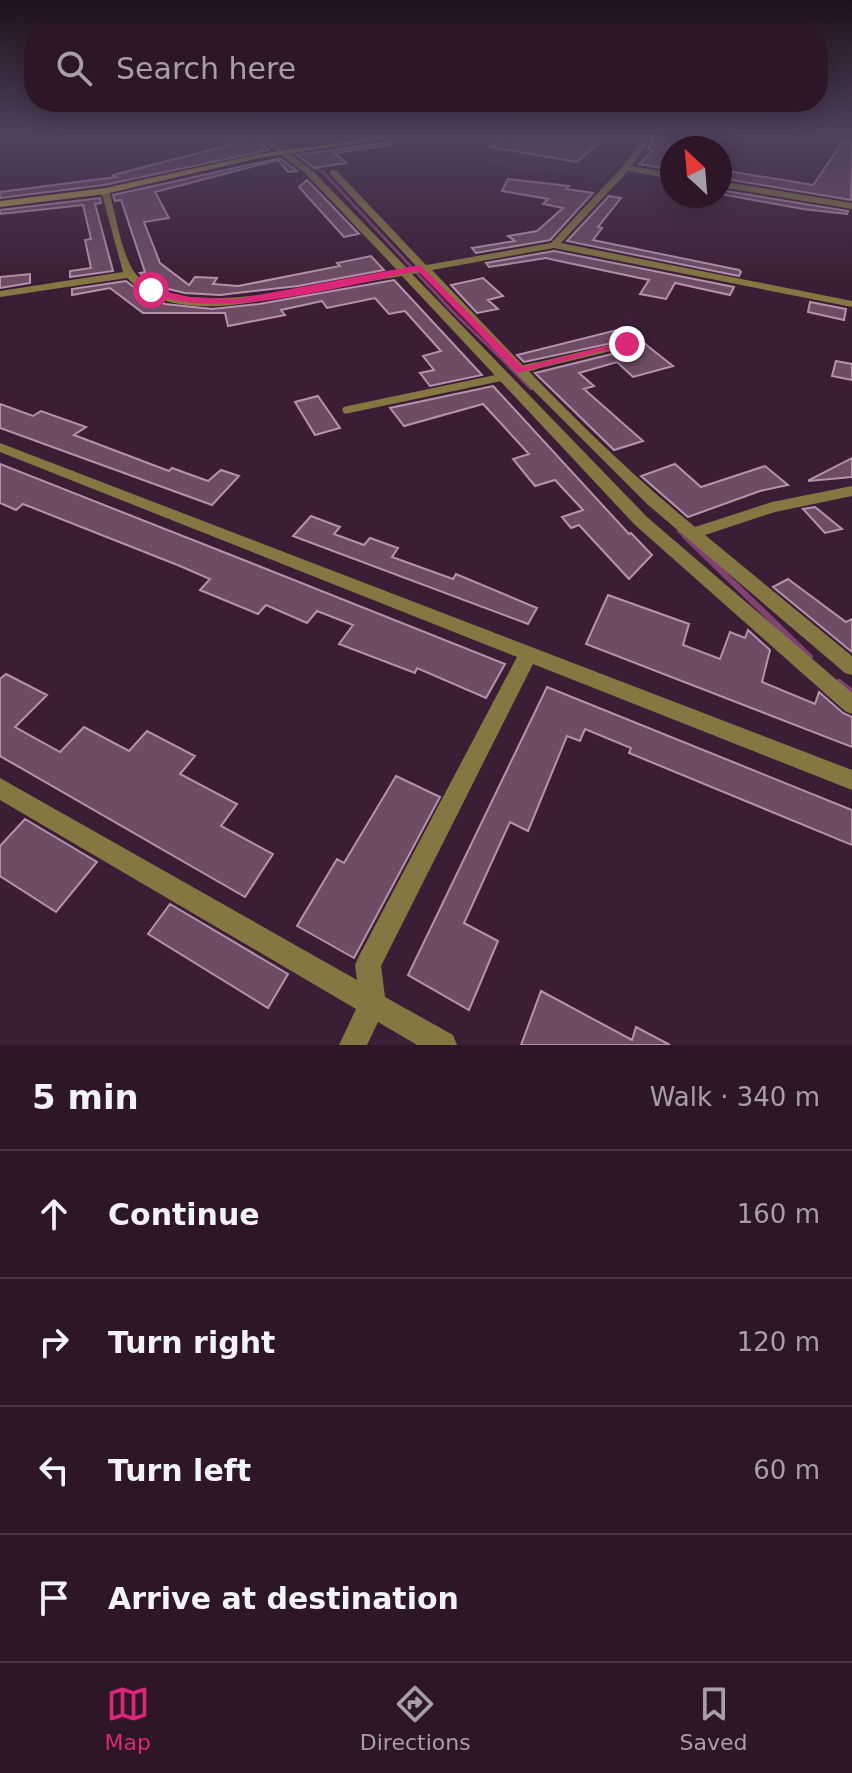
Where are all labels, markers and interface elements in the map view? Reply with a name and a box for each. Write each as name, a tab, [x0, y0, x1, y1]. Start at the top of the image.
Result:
search box	[24, 24, 828, 112]
icon: search	[52, 46, 96, 90]
text: Search here	[116, 51, 296, 86]
north arrow	[660, 136, 732, 208]
route start	[133, 272, 169, 308]
route end	[609, 326, 645, 362]
text: 5 min	[32, 1077, 139, 1117]
text: Walk · 340 m	[650, 1082, 820, 1112]
icon: ahead	[32, 1192, 76, 1236]
text: Continue	[108, 1197, 260, 1232]
text: 160 m	[737, 1199, 820, 1229]
icon: right	[32, 1320, 76, 1364]
text: Turn right	[108, 1325, 275, 1360]
text: 120 m	[737, 1327, 820, 1357]
icon: left	[32, 1448, 76, 1492]
text: Turn left	[108, 1453, 251, 1488]
text: 60 m	[753, 1455, 820, 1485]
icon: arrive	[32, 1576, 76, 1620]
text: Arrive at destination	[108, 1581, 459, 1616]
tab: Map	[104, 1682, 151, 1755]
tab: Directions	[360, 1682, 471, 1755]
tab: Saved	[680, 1682, 748, 1755]

